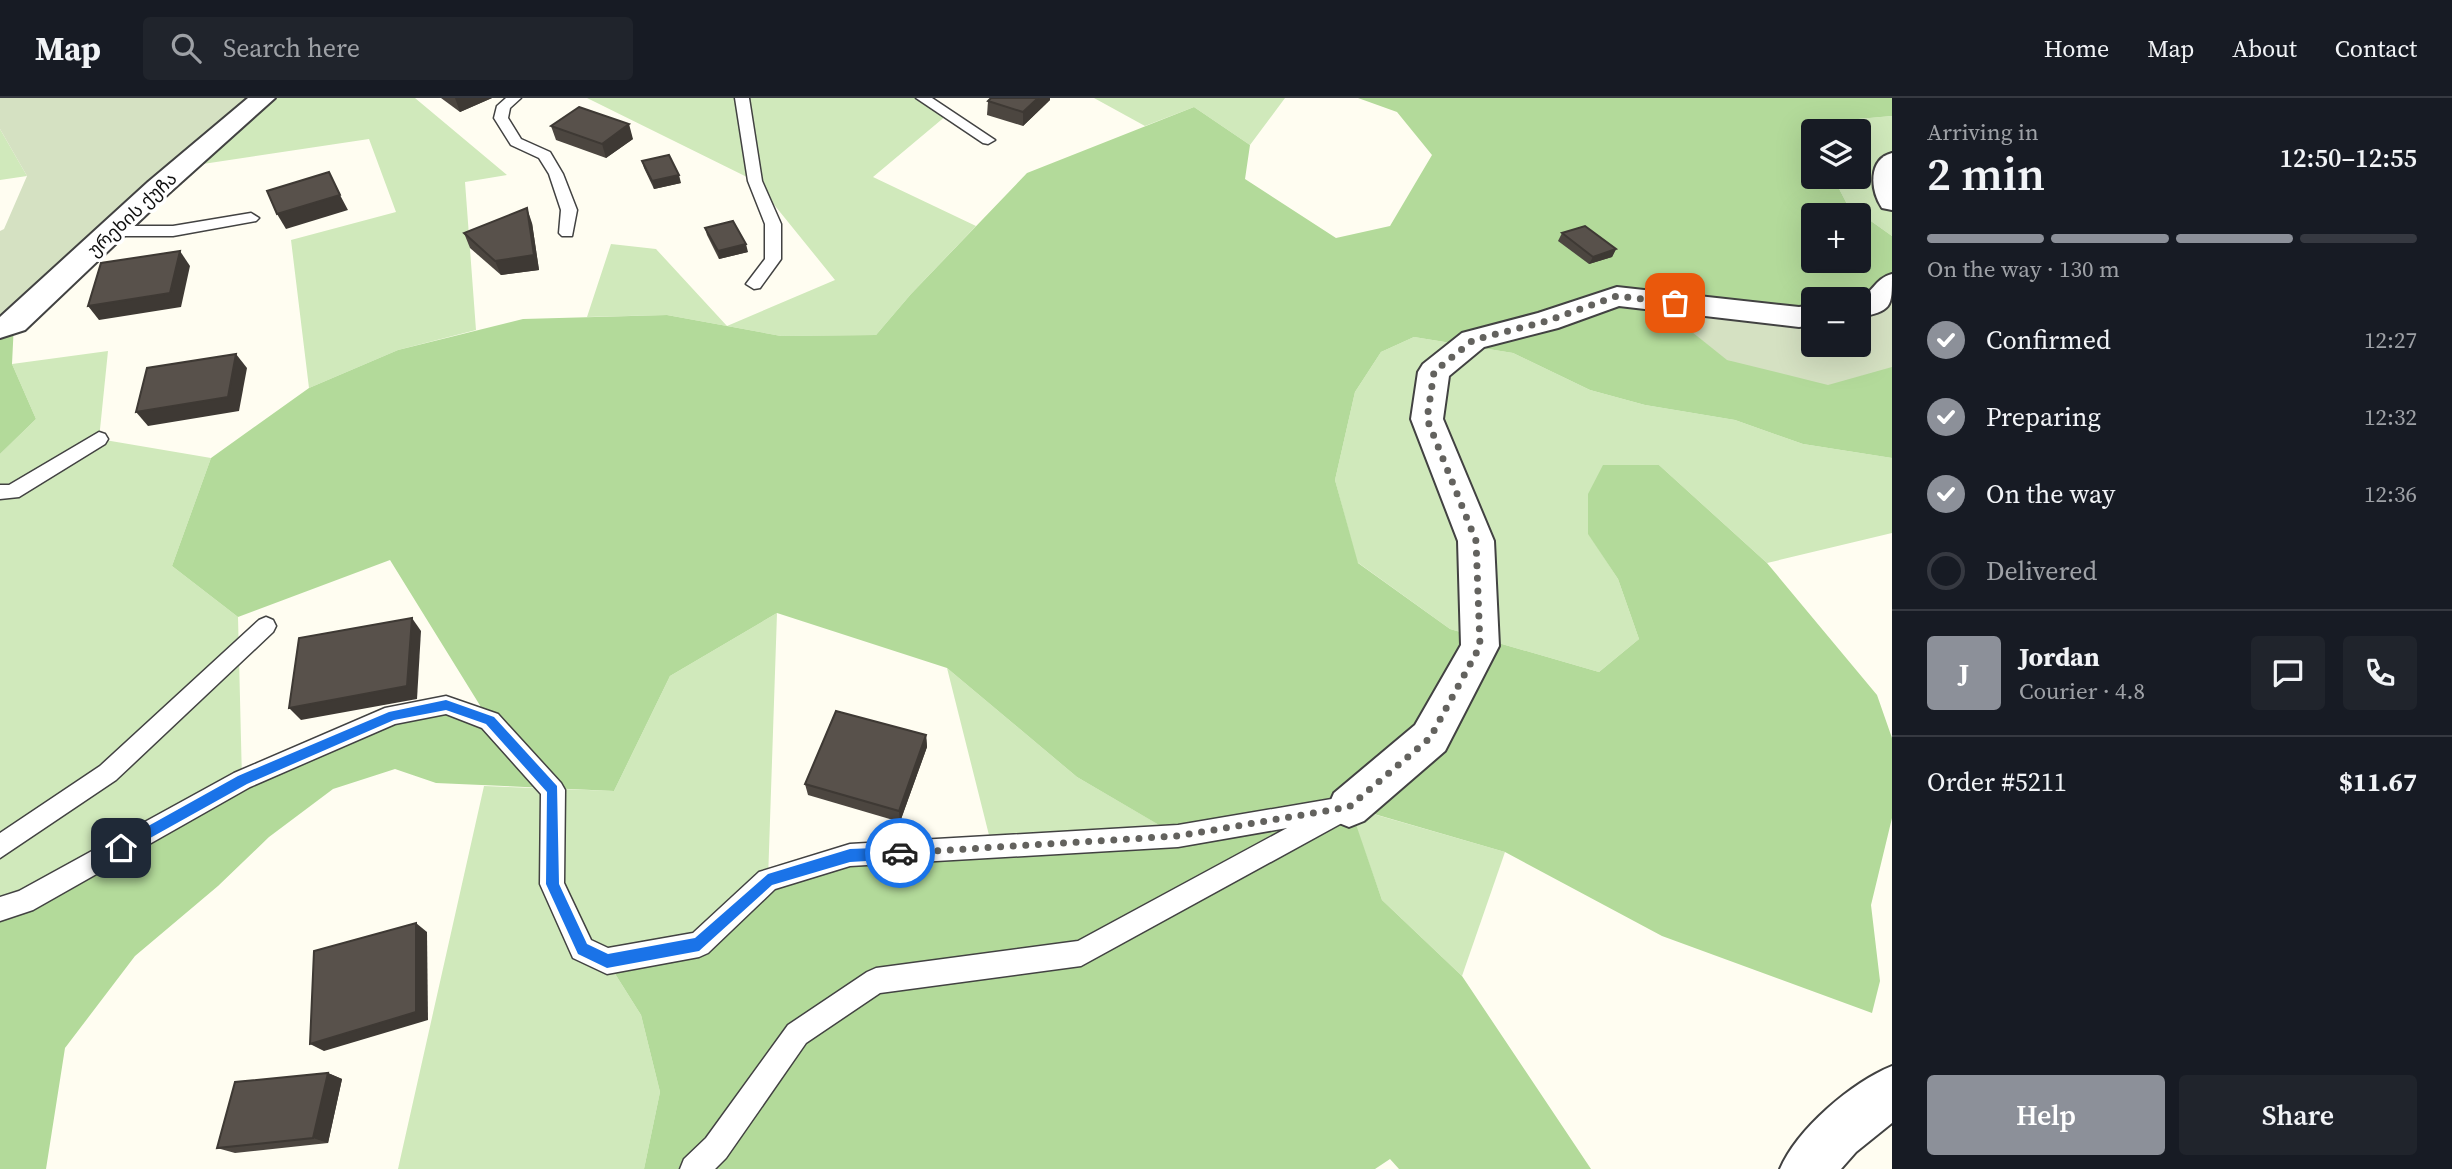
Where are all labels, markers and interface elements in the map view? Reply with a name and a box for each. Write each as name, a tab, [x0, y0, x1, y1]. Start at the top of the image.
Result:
search box	[143, 17, 633, 80]
text: Map	[35, 26, 101, 71]
icon: search	[167, 29, 205, 67]
text: Search here	[223, 30, 360, 66]
text: Home	[2044, 32, 2109, 65]
text: Map	[2147, 32, 2194, 65]
text: About	[2232, 32, 2297, 65]
text: Contact	[2335, 32, 2417, 65]
text: Arriving in	[1927, 116, 2039, 148]
map controls	[1801, 119, 1871, 357]
button: layers	[1801, 119, 1871, 189]
text: 12:50–12:55	[2280, 140, 2417, 176]
text: 2 min	[1927, 142, 2045, 205]
street label: ურეხის ქუჩა	[82, 166, 182, 262]
button: +	[1801, 203, 1871, 273]
text: On the way · 130 m	[1927, 253, 2120, 285]
pin	[1645, 273, 1705, 333]
icon: bag	[1656, 284, 1694, 322]
button: −	[1801, 287, 1871, 357]
icon: check	[1927, 321, 1965, 359]
text: Confirmed	[1986, 322, 2111, 358]
text: 12:27	[2364, 324, 2417, 356]
icon: check	[1927, 398, 1965, 436]
text: Preparing	[1986, 399, 2101, 435]
text: 12:32	[2364, 401, 2417, 433]
icon: check	[1927, 475, 1965, 513]
text: On the way	[1986, 476, 2115, 512]
text: 12:36	[2364, 478, 2417, 510]
text: Delivered	[1986, 553, 2097, 589]
button: chat	[2251, 636, 2325, 710]
button: phone	[2343, 636, 2417, 710]
text: Jordan	[2019, 639, 2100, 675]
text: J	[1959, 655, 1969, 691]
text: Courier · 4.8	[2019, 675, 2145, 707]
text: Order #5211	[1927, 764, 2067, 800]
text: $11.67	[2339, 764, 2417, 800]
pin	[91, 818, 151, 878]
courier	[865, 818, 935, 888]
icon: home	[102, 829, 140, 867]
icon: car	[881, 834, 919, 872]
button: Help	[1927, 1075, 2165, 1155]
button: Share	[2179, 1075, 2417, 1155]

